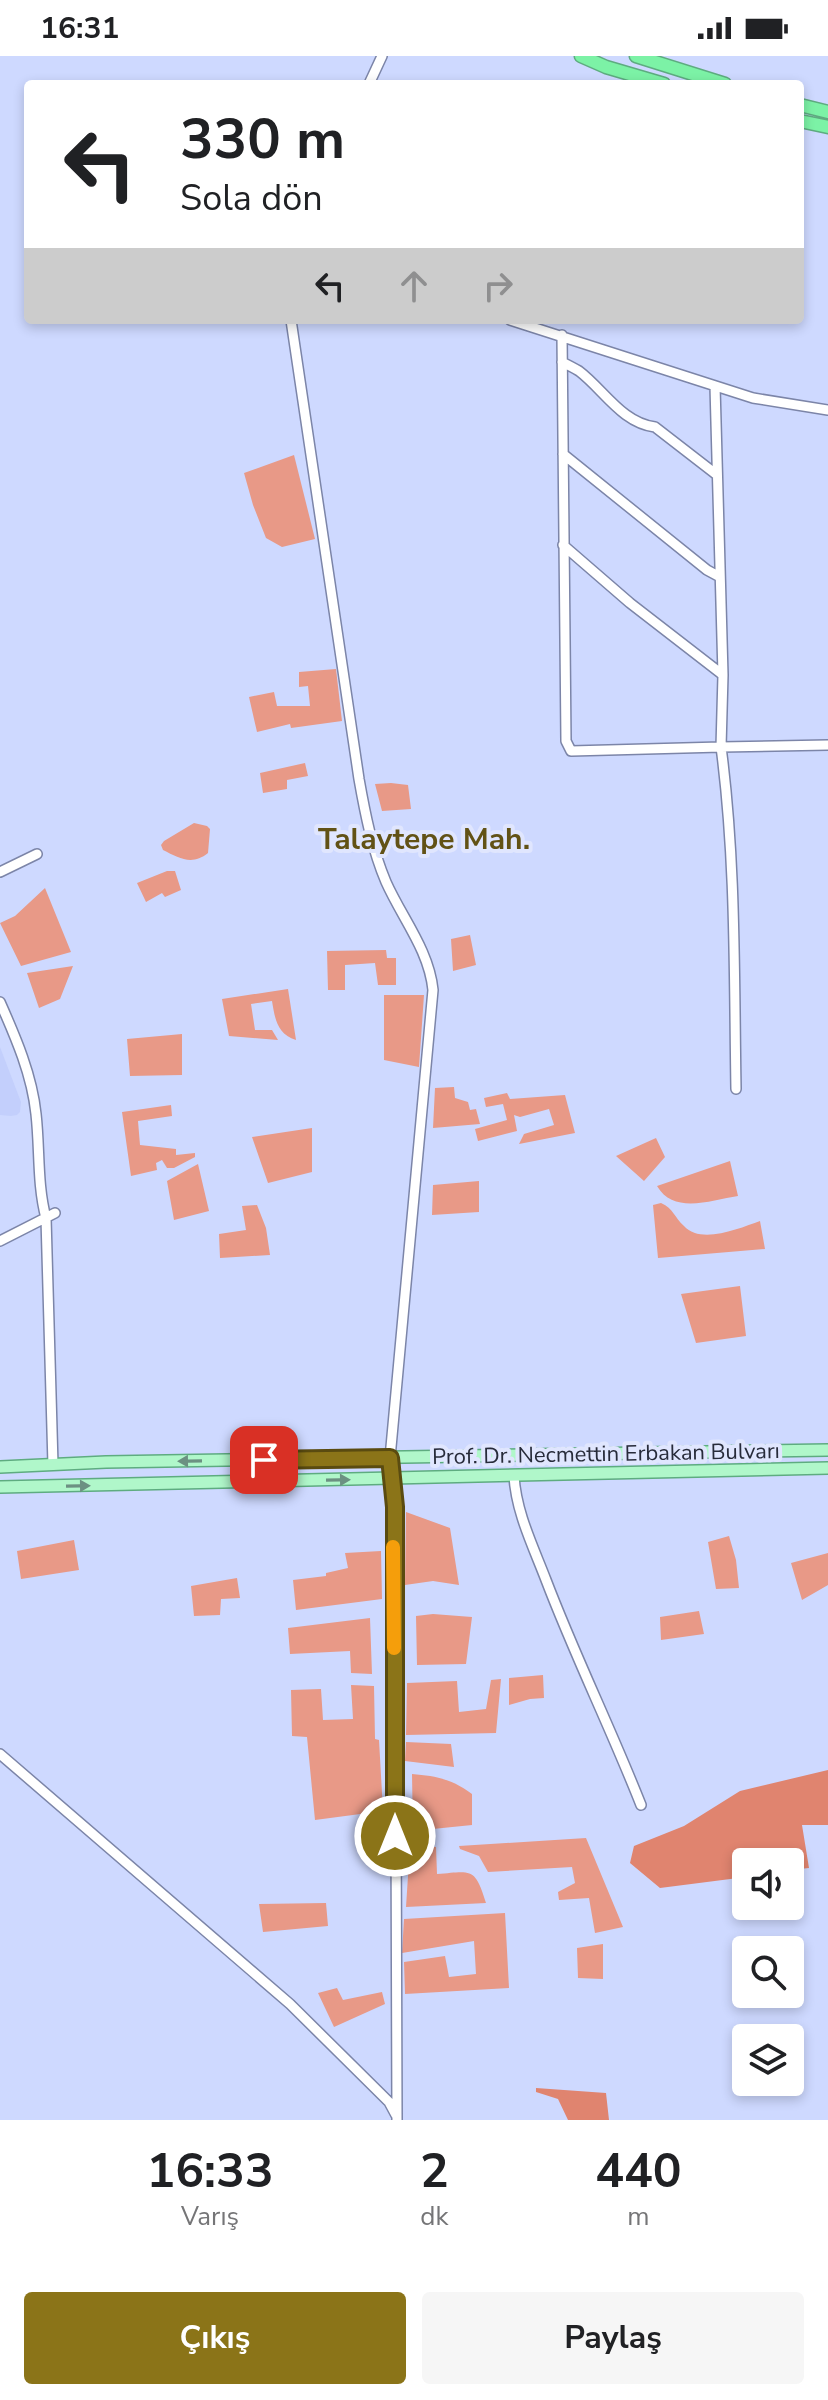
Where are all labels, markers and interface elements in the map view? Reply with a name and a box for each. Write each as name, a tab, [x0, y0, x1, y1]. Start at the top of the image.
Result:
text: 16:31	[40, 8, 119, 49]
text: 330 m	[180, 101, 345, 178]
icon: left	[48, 112, 152, 216]
text: Sola dön	[180, 174, 323, 223]
icon: left	[308, 264, 352, 308]
icon: ahead	[392, 264, 436, 308]
icon: right	[476, 264, 520, 308]
district label: Talaytepe Mah.	[318, 819, 530, 860]
pin	[230, 1426, 298, 1494]
street label: Prof. Dr. Necmettin Erbakan Bulvarı	[432, 1436, 780, 1472]
icon: arrive	[242, 1438, 286, 1482]
one-way arrow	[177, 1455, 202, 1467]
one-way arrow	[326, 1474, 351, 1486]
one-way arrow	[66, 1479, 91, 1492]
position arrow	[353, 1794, 437, 1878]
map controls	[732, 1848, 804, 2096]
button: sound	[732, 1848, 804, 1920]
button: search	[732, 1936, 804, 2008]
button: layers	[732, 2024, 804, 2096]
text: 16:33	[146, 2138, 274, 2204]
text: 2	[420, 2138, 449, 2204]
text: 440	[595, 2138, 682, 2204]
text: Varış	[181, 2199, 239, 2234]
text: dk	[420, 2199, 448, 2234]
text: m	[627, 2199, 649, 2234]
button: Çıkış	[24, 2292, 406, 2384]
button: Paylaş	[422, 2292, 804, 2384]

